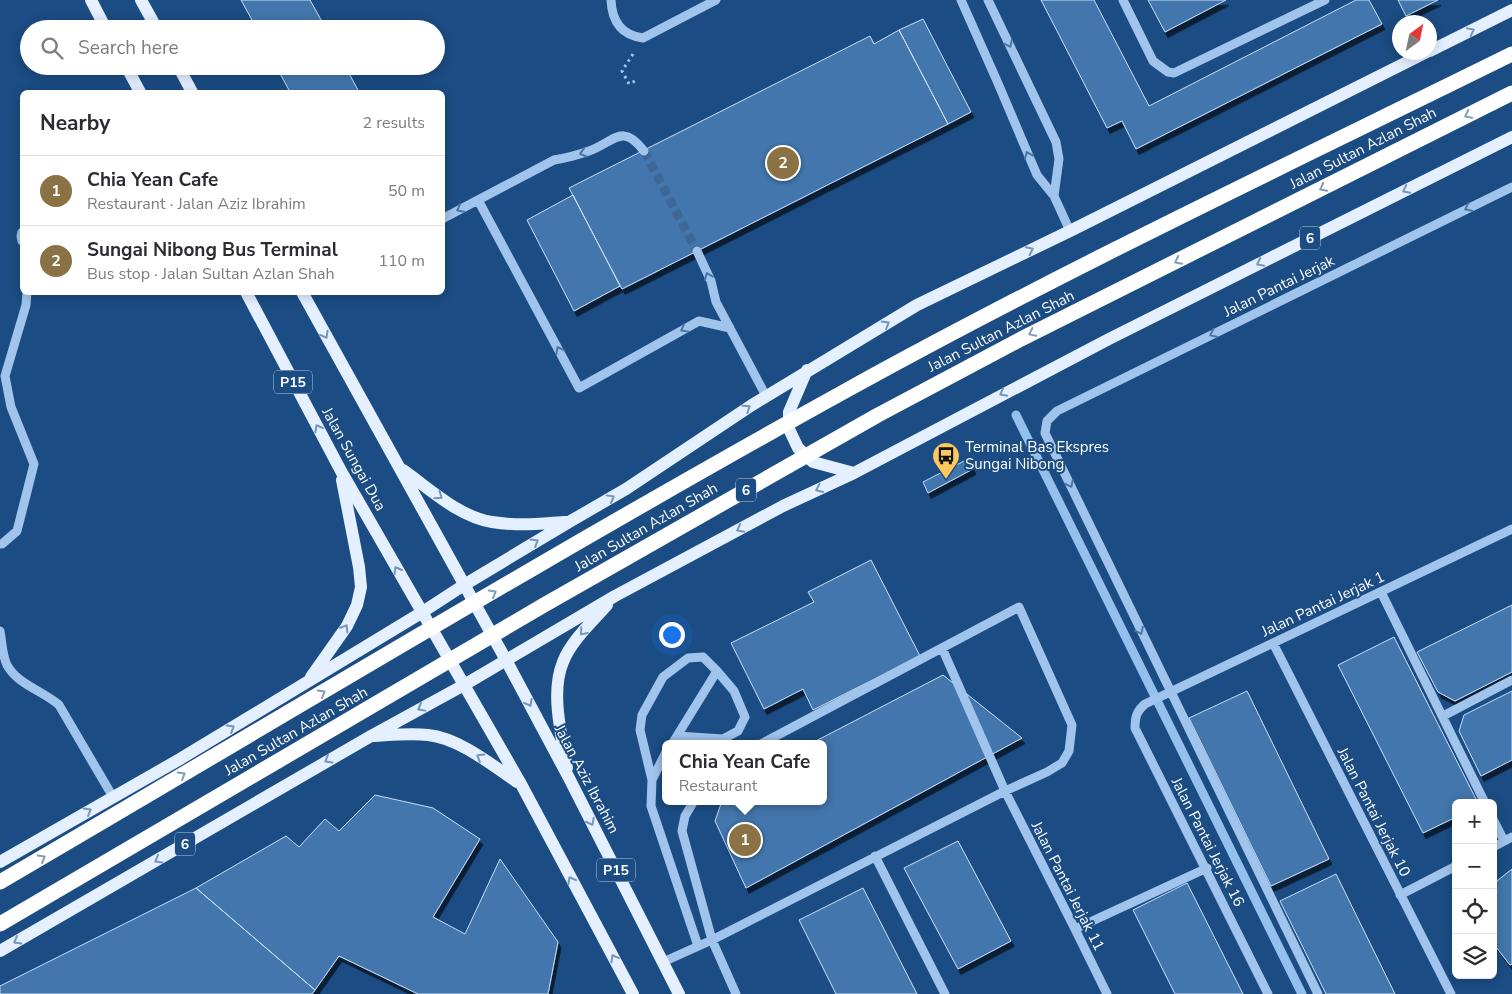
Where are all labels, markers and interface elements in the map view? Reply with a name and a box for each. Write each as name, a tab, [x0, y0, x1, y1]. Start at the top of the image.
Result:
north arrow	[1392, 15, 1437, 60]
search box	[20, 20, 445, 75]
one-way arrow	[1466, 26, 1475, 37]
icon: search	[38, 34, 66, 62]
text: Search here	[78, 35, 179, 61]
one-way arrow	[1003, 39, 1014, 48]
street label: Jalan Sultan Azlan Shah	[1285, 102, 1440, 194]
text: Nearby	[40, 109, 110, 137]
one-way arrow	[1465, 109, 1474, 119]
text: 2 results	[363, 112, 425, 134]
pin: 2	[767, 144, 799, 182]
one-way arrow	[580, 147, 588, 157]
one-way arrow	[1024, 151, 1034, 159]
text: Chia Yean Cafe	[87, 167, 218, 193]
text: 1	[51, 180, 61, 202]
text: 50 m	[388, 180, 425, 202]
one-way arrow	[1319, 182, 1328, 192]
one-way arrow	[1402, 184, 1411, 194]
text: Restaurant · Jalan Aziz Ibrahim	[87, 193, 306, 215]
one-way arrow	[1464, 202, 1473, 212]
one-way arrow	[457, 203, 466, 213]
road number: 6	[1300, 227, 1320, 250]
text: Sungai Nibong Bus Terminal	[87, 237, 338, 263]
one-way arrow	[1025, 246, 1034, 256]
text: 2	[51, 250, 61, 272]
text: 110 m	[378, 250, 425, 272]
street label: Jalan Pantai Jerjak	[1219, 250, 1338, 322]
one-way arrow	[1174, 255, 1183, 265]
one-way arrow	[1257, 257, 1266, 267]
text: Bus stop · Jalan Sultan Azlan Shah	[87, 263, 335, 285]
one-way arrow	[704, 272, 715, 281]
street label: Jalan Sultan Azlan Shah	[923, 285, 1078, 377]
one-way arrow	[880, 320, 889, 330]
one-way arrow	[680, 323, 689, 333]
one-way arrow	[1029, 327, 1038, 337]
one-way arrow	[1209, 328, 1218, 338]
one-way arrow	[319, 330, 329, 339]
one-way arrow	[555, 347, 565, 356]
road number: P15	[274, 371, 312, 394]
one-way arrow	[999, 387, 1008, 397]
street label: Jalan Sungai Dua	[317, 403, 391, 514]
one-way arrow	[741, 405, 751, 414]
one-way arrow	[314, 424, 324, 433]
place label: Terminal Bas Ekspres Sungai Nibong	[965, 437, 1109, 474]
bus stop icon: Terminal Bas Ekspres Sungai Nibong	[931, 441, 961, 480]
street label: Jalan Sultan Azlan Shah	[570, 478, 721, 577]
road number: 6	[736, 478, 756, 502]
one-way arrow	[1064, 479, 1074, 488]
one-way arrow	[815, 483, 824, 493]
one-way arrow	[433, 490, 443, 499]
one-way arrow	[606, 494, 615, 504]
one-way arrow	[736, 523, 745, 533]
one-way arrow	[530, 538, 539, 548]
one-way arrow	[394, 567, 404, 576]
street label: Jalan Pantai Jerjak 1	[1257, 567, 1388, 642]
one-way arrow	[487, 589, 496, 599]
your location	[659, 622, 685, 648]
one-way arrow	[338, 625, 348, 634]
one-way arrow	[580, 626, 589, 635]
one-way arrow	[1134, 626, 1145, 635]
street label: Jalan Sultan Azlan Shah	[220, 682, 371, 781]
one-way arrow	[317, 689, 326, 699]
one-way arrow	[522, 698, 532, 707]
one-way arrow	[417, 702, 426, 712]
street label: Jalan Aziz Ibrahim	[549, 720, 624, 837]
one-way arrow	[226, 725, 235, 735]
popup	[662, 740, 827, 805]
street label: Jalan Pantai Jerjak 10	[1332, 743, 1415, 880]
text: Chia Yean Cafe	[679, 749, 810, 775]
one-way arrow	[325, 754, 334, 764]
one-way arrow	[477, 754, 486, 763]
one-way arrow	[177, 772, 186, 782]
street label: Jalan Pantai Jerjak 16	[1166, 773, 1249, 910]
text: Restaurant	[679, 775, 757, 797]
map controls	[1452, 799, 1497, 979]
button: +	[1452, 799, 1497, 844]
one-way arrow	[83, 808, 92, 818]
one-way arrow	[585, 817, 595, 826]
street label: Jalan Pantai Jerjak 11	[1026, 817, 1109, 954]
pin: 1	[729, 821, 761, 859]
road number: 6	[175, 832, 195, 856]
button: −	[1452, 844, 1497, 889]
one-way arrow	[154, 853, 163, 863]
one-way arrow	[37, 854, 46, 864]
road number: P15	[597, 858, 635, 882]
one-way arrow	[567, 876, 577, 885]
button: locate	[1452, 889, 1497, 934]
button: layers	[1452, 934, 1497, 979]
one-way arrow	[14, 935, 23, 945]
one-way arrow	[610, 955, 620, 964]

